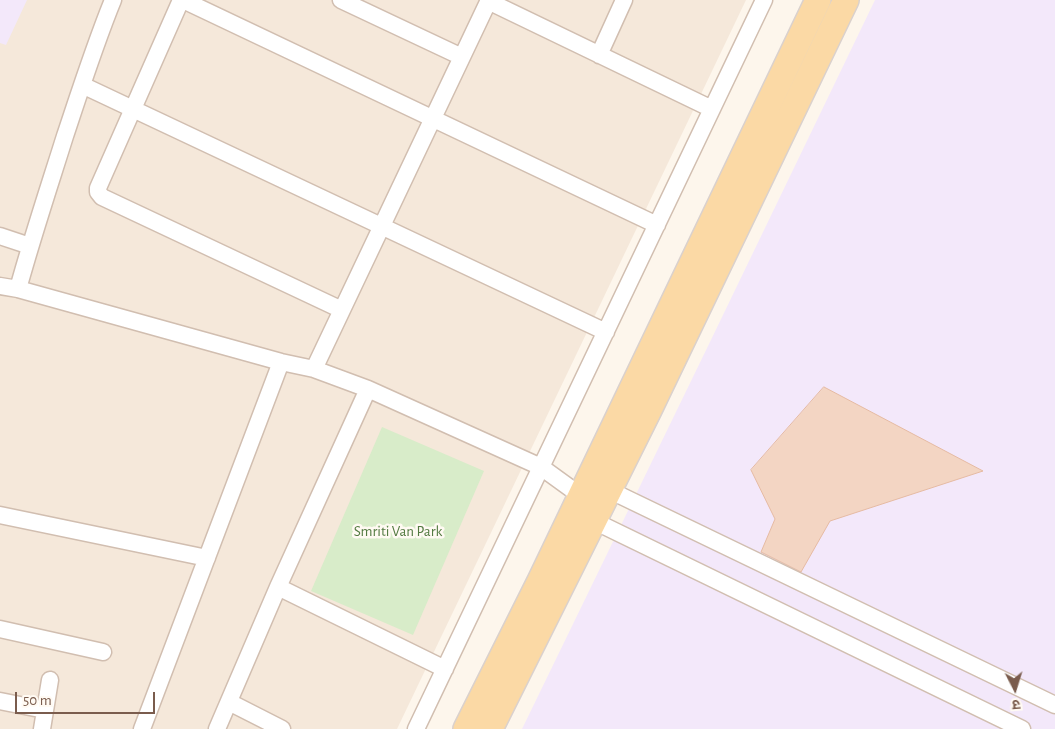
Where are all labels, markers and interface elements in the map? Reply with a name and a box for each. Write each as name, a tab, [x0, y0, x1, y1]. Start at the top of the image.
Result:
park label: Smriti Van Park	[354, 522, 442, 540]
north arrow	[990, 664, 1040, 714]
scale bar	[18, 682, 158, 714]
text: 50 m	[23, 693, 52, 708]
text: उ	[1012, 697, 1021, 711]

